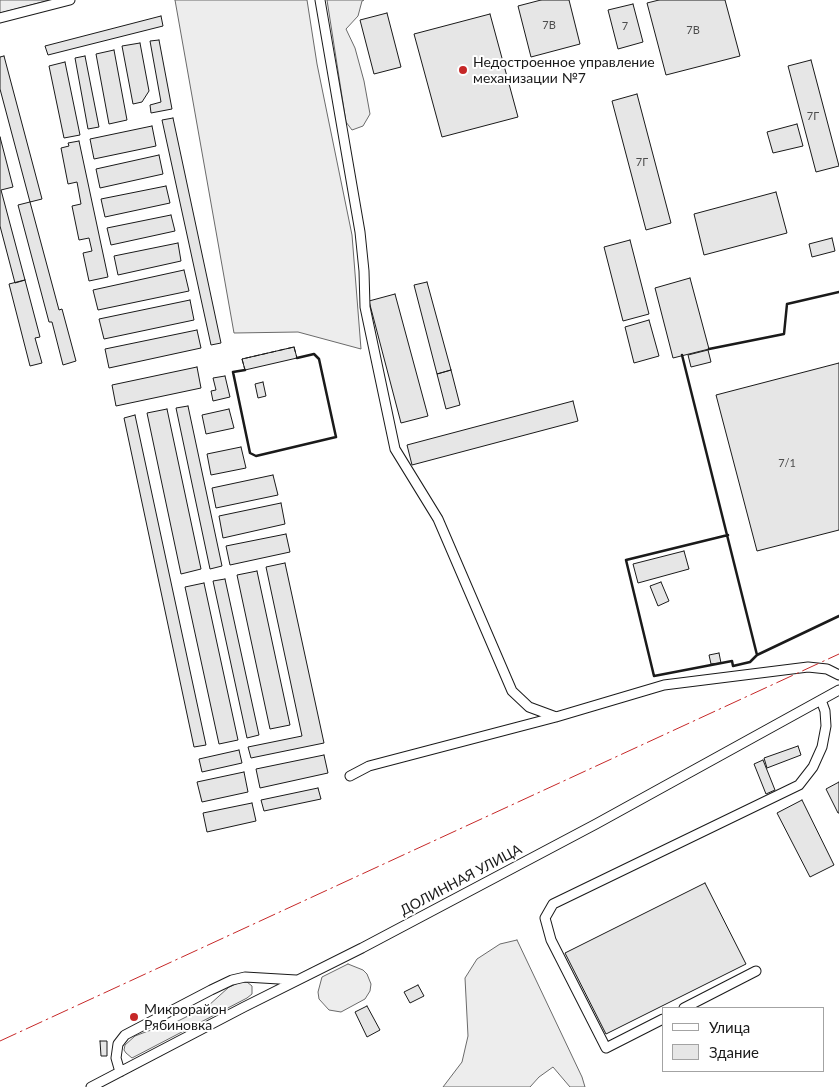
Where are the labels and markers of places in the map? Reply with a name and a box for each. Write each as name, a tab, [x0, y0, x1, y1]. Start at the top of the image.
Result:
place label: Недостроенное управление механизации №7	[473, 54, 655, 86]
marker: Недостроенное управление механизации №7	[457, 64, 469, 76]
place label: Микрорайон Рябиновка	[144, 1001, 227, 1034]
marker: Микрорайон Рябиновка	[128, 1011, 140, 1023]

